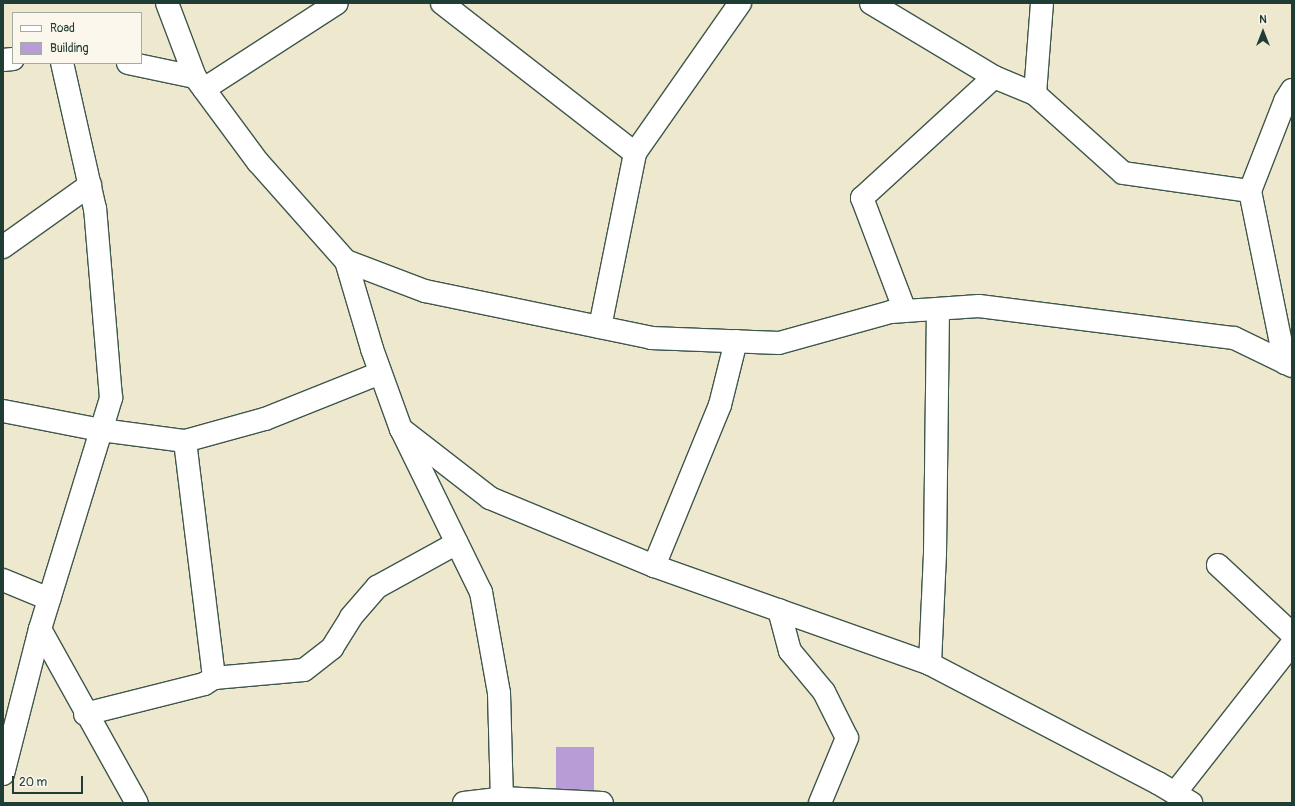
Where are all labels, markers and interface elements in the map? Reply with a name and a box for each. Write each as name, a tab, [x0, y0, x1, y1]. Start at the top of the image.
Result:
legend	[12, 12, 142, 64]
north arrow	[1243, 12, 1283, 52]
text: N	[1259, 13, 1267, 26]
text: Road	[50, 21, 75, 36]
text: Building	[50, 41, 89, 56]
scale bar	[14, 768, 85, 794]
text: 20 m	[19, 775, 47, 790]

